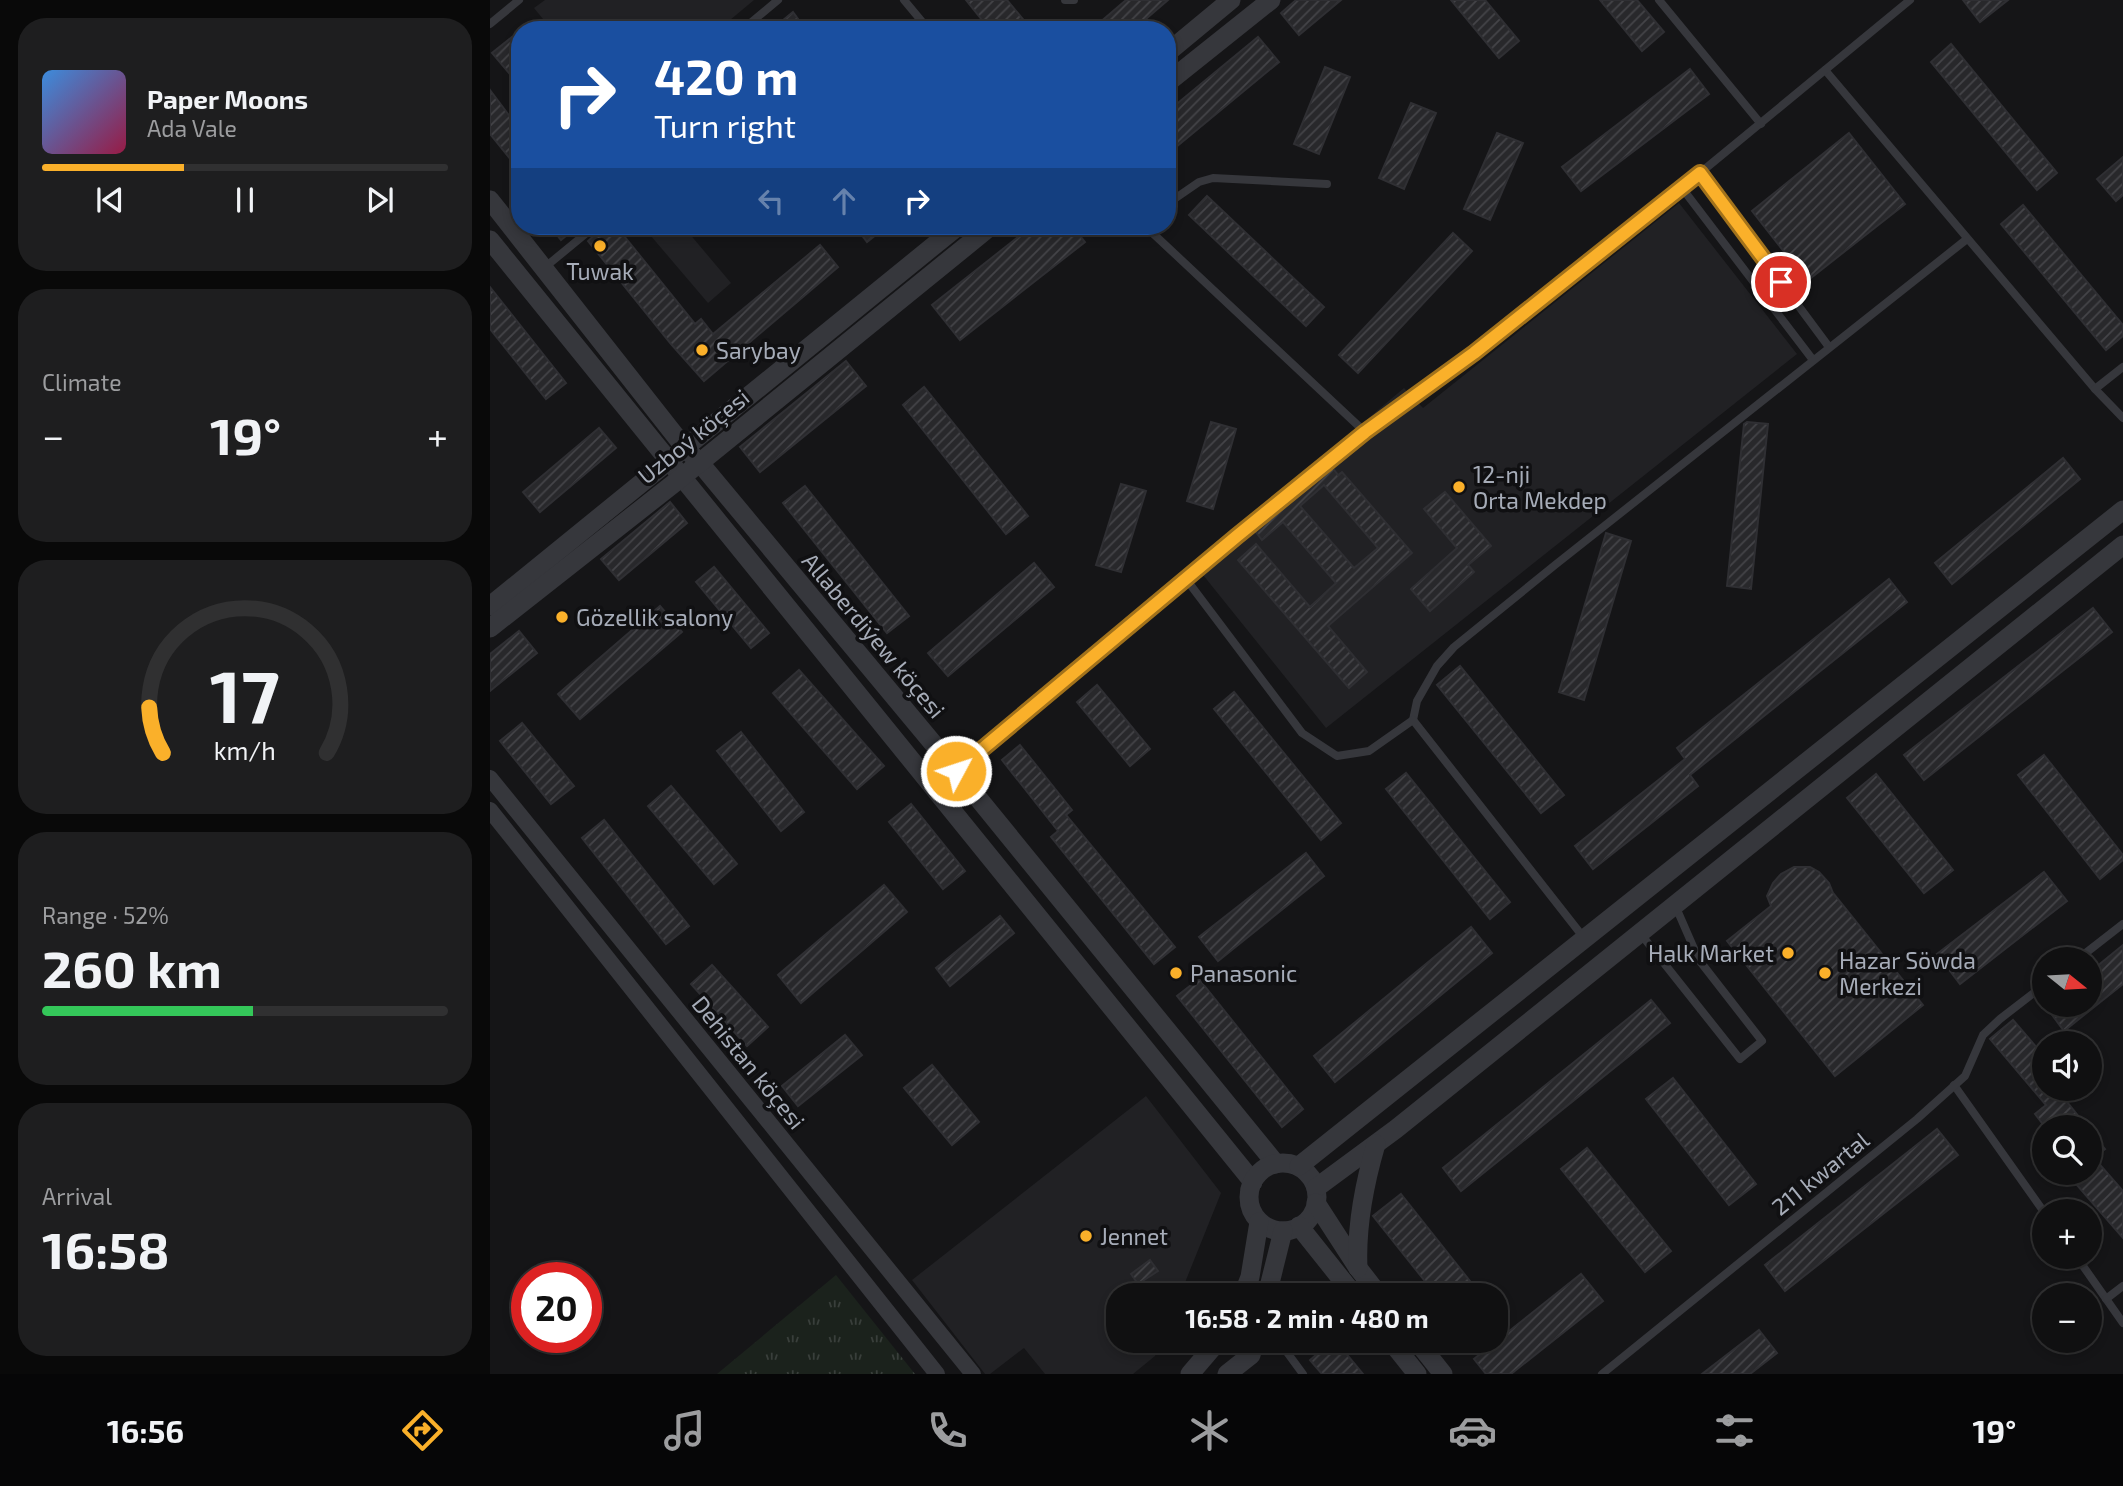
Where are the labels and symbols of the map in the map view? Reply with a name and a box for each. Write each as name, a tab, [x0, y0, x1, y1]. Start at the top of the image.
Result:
marker: Tuwak	[592, 238, 608, 254]
pin	[1751, 252, 1811, 312]
place label: Tuwak	[566, 257, 634, 285]
place label: Sarybay	[716, 336, 801, 364]
marker: Sarybay	[694, 342, 710, 358]
street label: Uzboý köçesi	[632, 383, 755, 490]
place label: 12-nji Orta Mekdep	[1473, 460, 1607, 514]
marker: 12-nji Orta Mekdep	[1451, 479, 1467, 495]
street label: Allaberdiýew köçesi	[796, 547, 951, 724]
place label: Gözellik salony	[576, 603, 733, 631]
marker: Gözellik salony	[554, 609, 570, 625]
position arrow	[919, 734, 993, 808]
place label: Halk Market	[1648, 939, 1774, 967]
marker: Halk Market	[1780, 945, 1796, 961]
place label: Hazar Söwda Merkezi	[1839, 946, 1976, 1000]
north arrow	[2032, 947, 2102, 1017]
place label: Panasonic	[1190, 959, 1297, 987]
marker: Panasonic	[1168, 965, 1184, 981]
marker: Hazar Söwda Merkezi	[1817, 965, 1833, 981]
street label: Dehistan köçesi	[686, 990, 811, 1135]
street label: 211 kwartal	[1766, 1125, 1874, 1221]
place label: Jennet	[1100, 1222, 1168, 1250]
marker: Jennet	[1078, 1228, 1094, 1244]
speed limit sign: 20	[511, 1262, 602, 1353]

